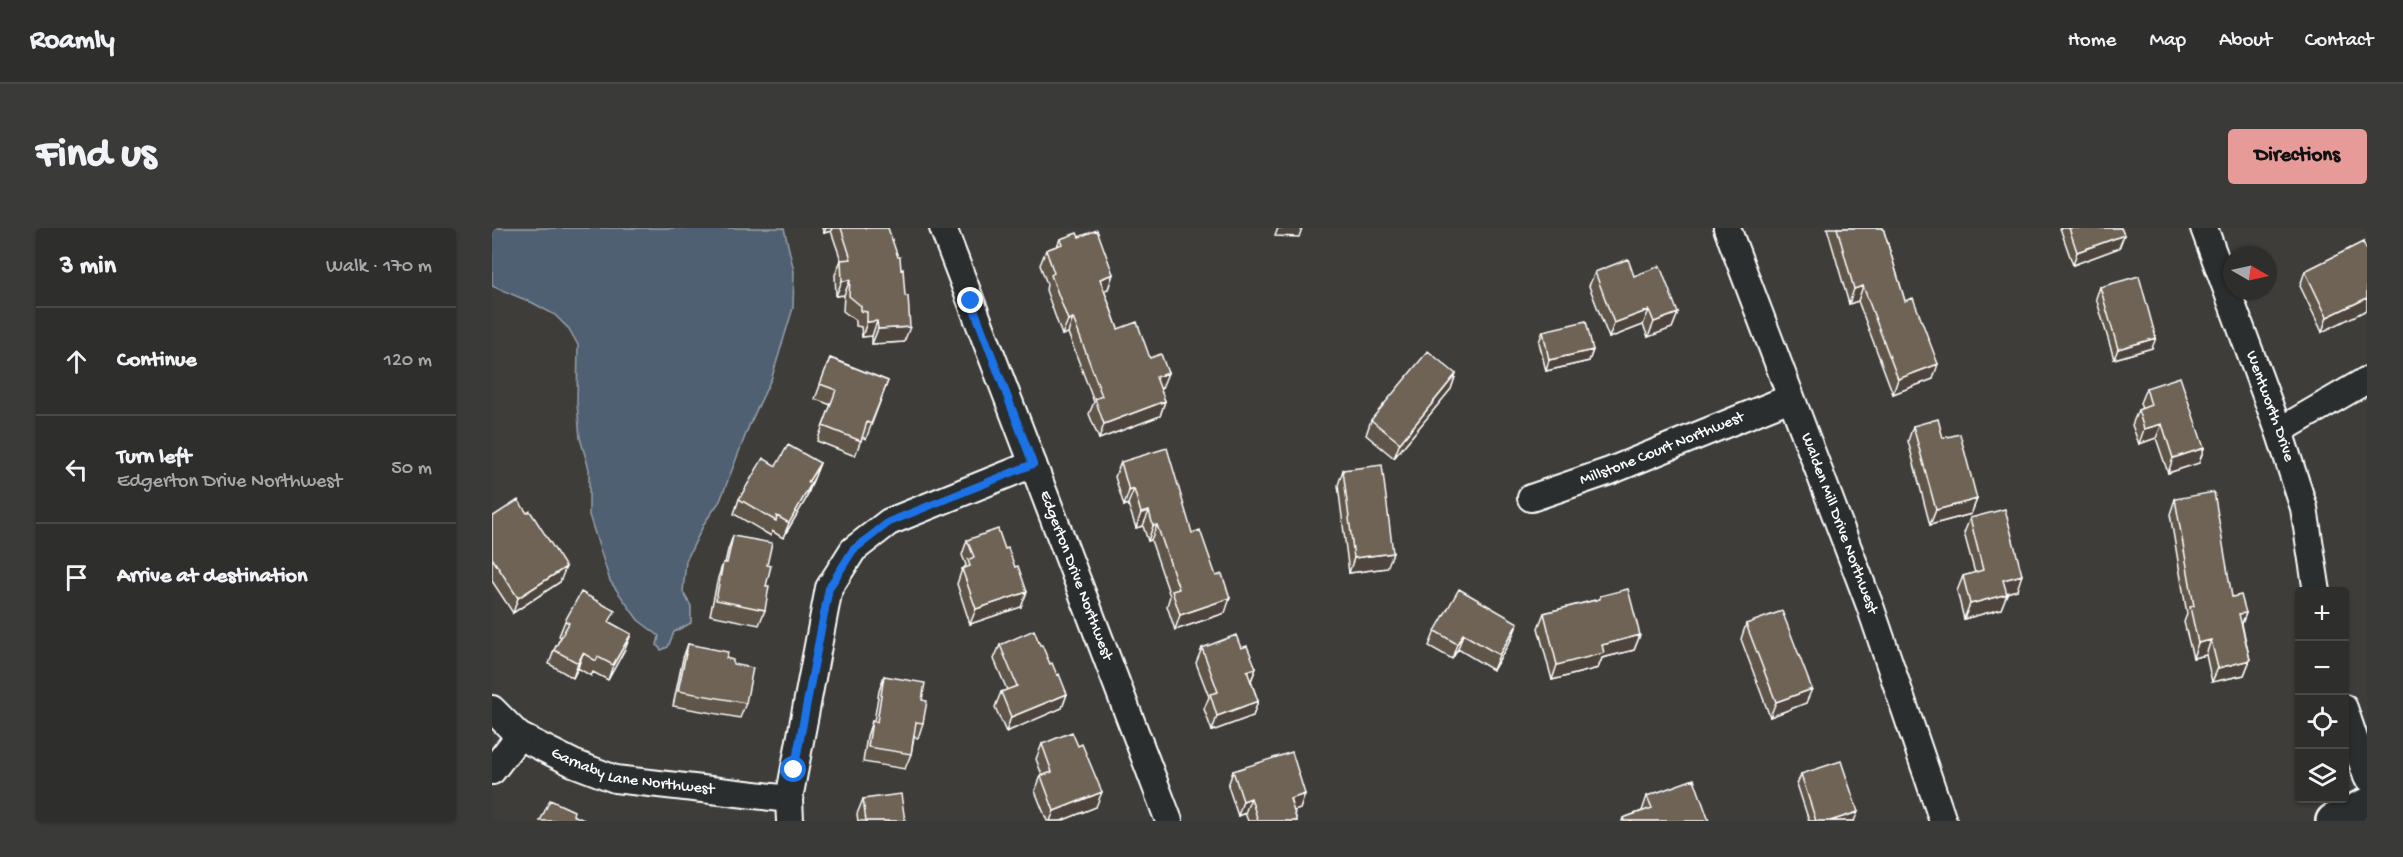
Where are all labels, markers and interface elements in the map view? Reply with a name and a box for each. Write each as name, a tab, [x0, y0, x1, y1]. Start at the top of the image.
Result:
text: Roamly	[30, 25, 115, 58]
text: Home	[2068, 29, 2116, 54]
text: Map	[2149, 29, 2186, 54]
text: About	[2219, 29, 2272, 54]
text: Contact	[2305, 29, 2373, 54]
button: Directions	[2228, 129, 2367, 184]
text: Find us	[36, 132, 156, 181]
north arrow	[2223, 246, 2277, 300]
text: 3 min	[60, 252, 116, 283]
text: Walk · 170 m	[326, 256, 432, 279]
route end	[957, 287, 983, 313]
icon: ahead	[60, 345, 93, 378]
text: Continue	[117, 348, 197, 374]
street label: Wentworth Drive	[2241, 348, 2298, 465]
text: 120 m	[384, 350, 432, 373]
street label: Millstone Court Northwest	[1578, 407, 1748, 490]
street label: Walden Mill Drive Northwest	[1796, 430, 1882, 618]
text: Turn left	[117, 445, 191, 471]
icon: left	[60, 453, 93, 486]
text: 50 m	[391, 458, 432, 481]
text: Edgerton Drive Northwest	[117, 471, 342, 494]
street label: Edgerton Drive Northwest	[1035, 488, 1117, 664]
icon: arrive	[60, 561, 93, 594]
text: Arrive at destination	[117, 564, 307, 590]
map controls	[2295, 587, 2349, 803]
button: +	[2295, 587, 2349, 641]
button: −	[2295, 641, 2349, 695]
button: locate	[2295, 695, 2349, 749]
street label: Garnaby Lane Northwest	[548, 744, 717, 800]
button: layers	[2295, 749, 2349, 803]
route start	[780, 756, 806, 782]

